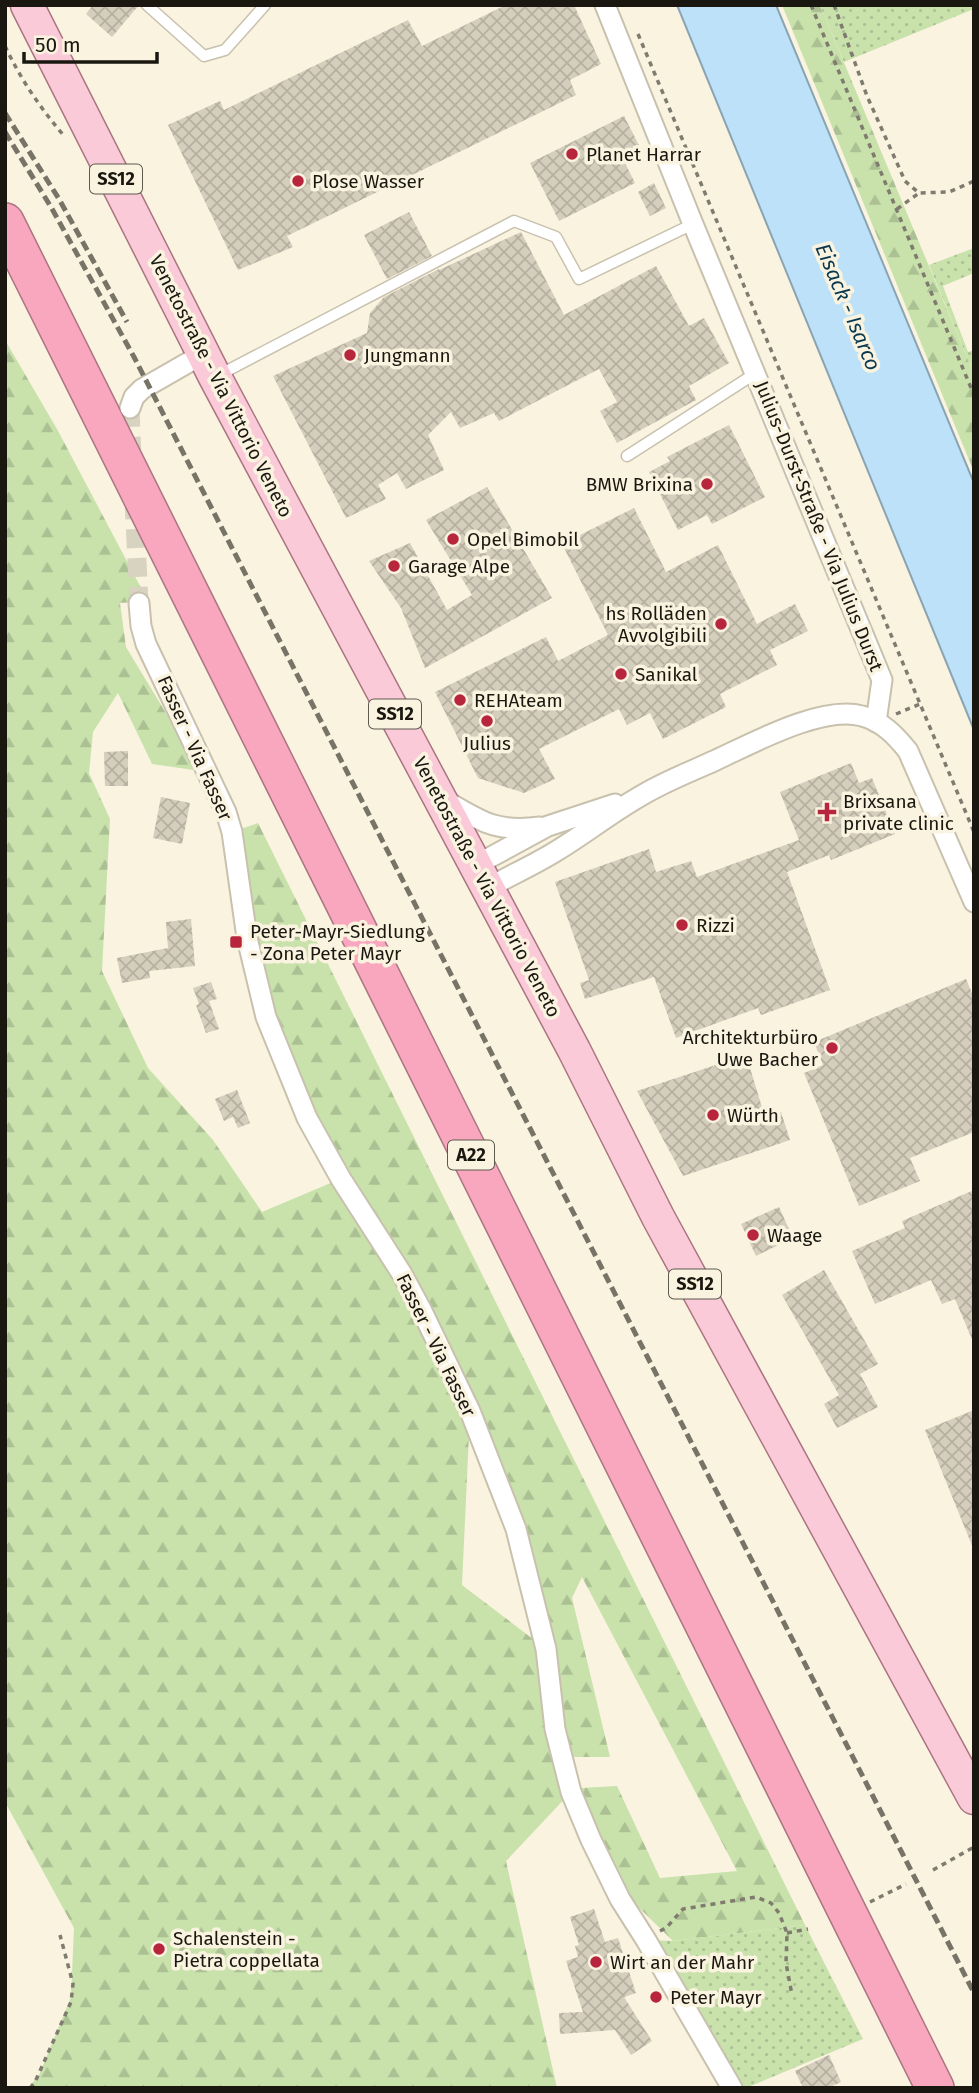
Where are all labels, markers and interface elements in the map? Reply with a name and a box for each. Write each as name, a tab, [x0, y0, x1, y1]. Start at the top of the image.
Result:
scale bar	[24, 21, 158, 65]
text: 50 m	[35, 32, 81, 58]
place label: Planet Harrar	[586, 143, 702, 166]
marker: Planet Harrar	[564, 146, 580, 162]
road number: SS12	[90, 164, 142, 194]
place label: Plose Wasser	[312, 170, 425, 193]
marker: Plose Wasser	[290, 173, 306, 189]
water label: Eisack - Isarco	[809, 239, 887, 375]
street label: Venetostraße - Via Vittorio Veneto	[144, 251, 298, 521]
place label: Jungmann	[364, 344, 451, 367]
marker: Jungmann	[342, 347, 358, 363]
street label: Julius-Durst-Straße - Via Julius Durst	[750, 377, 888, 675]
place label: BMW Brixina	[586, 473, 693, 496]
marker: BMW Brixina	[699, 476, 715, 492]
place label: Opel Bimobil	[467, 528, 579, 551]
marker: Opel Bimobil	[445, 531, 461, 547]
place label: Garage Alpe	[408, 555, 510, 578]
marker: Garage Alpe	[386, 558, 402, 574]
place label: hs Rolläden Avvolgibili	[605, 602, 707, 647]
marker: hs Rolläden Avvolgibili	[713, 616, 729, 632]
place label: Sanikal	[635, 663, 698, 686]
marker: Sanikal	[613, 666, 629, 682]
street label: Fasser - Via Fasser	[153, 672, 238, 825]
place label: REHAteam	[474, 689, 563, 712]
marker: REHAteam	[452, 692, 468, 708]
road number: SS12	[369, 700, 421, 728]
marker: Julius	[479, 713, 495, 729]
place label: Julius	[463, 732, 511, 755]
street label: Venetostraße - Via Vittorio Veneto	[408, 753, 566, 1021]
place label: Brixsana private clinic	[843, 790, 954, 835]
marker: Brixsana private clinic	[817, 802, 837, 822]
place label: Rizzi	[696, 914, 735, 937]
marker: Rizzi	[674, 917, 690, 933]
place label: Peter-Mayr-Siedlung - Zona Peter Mayr	[250, 920, 425, 965]
marker: Peter-Mayr-Siedlung - Zona Peter Mayr	[228, 934, 244, 950]
place label: Architekturbüro Uwe Bacher	[683, 1026, 819, 1071]
marker: Architekturbüro Uwe Bacher	[824, 1040, 840, 1056]
place label: Würth	[727, 1104, 779, 1127]
marker: Würth	[705, 1107, 721, 1123]
road number: A22	[448, 1140, 494, 1170]
place label: Waage	[767, 1224, 822, 1247]
marker: Waage	[745, 1227, 761, 1243]
road number: SS12	[669, 1269, 721, 1298]
street label: Fasser - Via Fasser	[391, 1270, 481, 1421]
place label: Schalenstein - Pietra coppellata	[173, 1927, 320, 1972]
marker: Schalenstein - Pietra coppellata	[151, 1941, 167, 1957]
place label: Wirt an der Mahr	[610, 1951, 755, 1974]
marker: Wirt an der Mahr	[588, 1954, 604, 1970]
place label: Peter Mayr	[670, 1986, 762, 2009]
marker: Peter Mayr	[648, 1989, 664, 2005]

